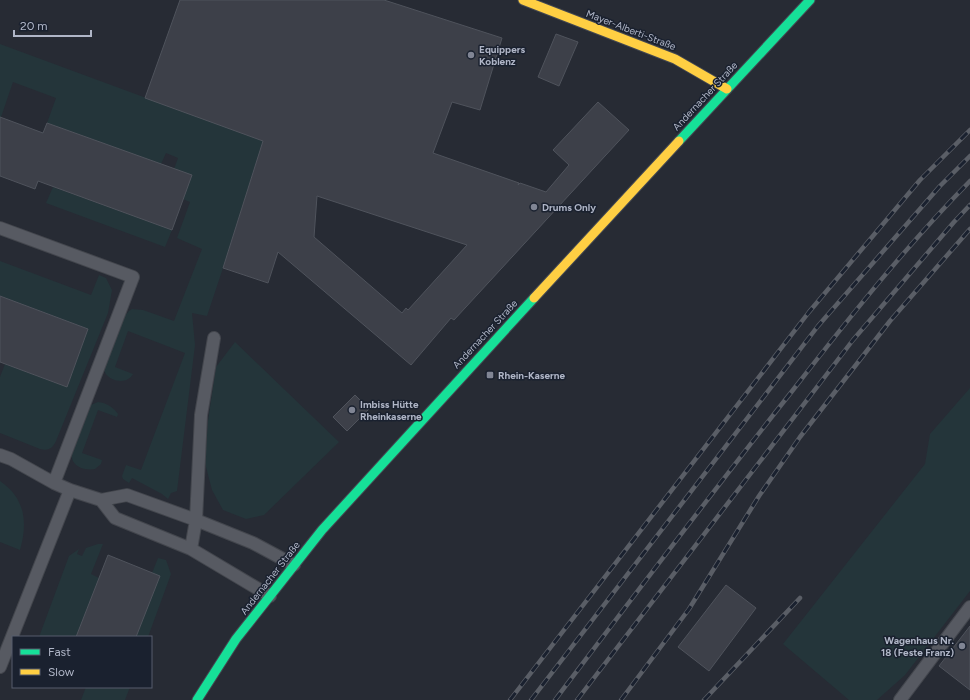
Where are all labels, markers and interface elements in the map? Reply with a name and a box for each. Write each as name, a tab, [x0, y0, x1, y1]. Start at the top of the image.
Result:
street label: Mayer-Alberti-Straße	[584, 7, 678, 53]
scale bar	[14, 12, 91, 38]
text: 20 m	[20, 19, 48, 33]
place label: Equippers Koblenz	[479, 43, 525, 68]
marker: Equippers Koblenz	[466, 50, 476, 60]
street label: Andernacher Straße	[670, 58, 741, 133]
place label: Drums Only	[542, 201, 596, 214]
marker: Drums Only	[529, 202, 539, 212]
street label: Andernacher Straße	[450, 296, 521, 371]
place label: Rhein-Kaserne	[498, 369, 565, 382]
marker: Rhein-Kaserne	[485, 370, 495, 380]
place label: Imbiss Hütte Rheinkaserne	[360, 398, 422, 423]
marker: Imbiss Hütte Rheinkaserne	[347, 405, 357, 415]
street label: Andernacher Straße	[237, 538, 303, 617]
place label: Wagenhaus Nr. 18 (Feste Franz)	[881, 634, 955, 659]
legend	[12, 636, 152, 688]
marker: Wagenhaus Nr. 18 (Feste Franz)	[957, 641, 967, 651]
text: Fast	[48, 645, 71, 659]
text: Slow	[48, 665, 75, 679]

